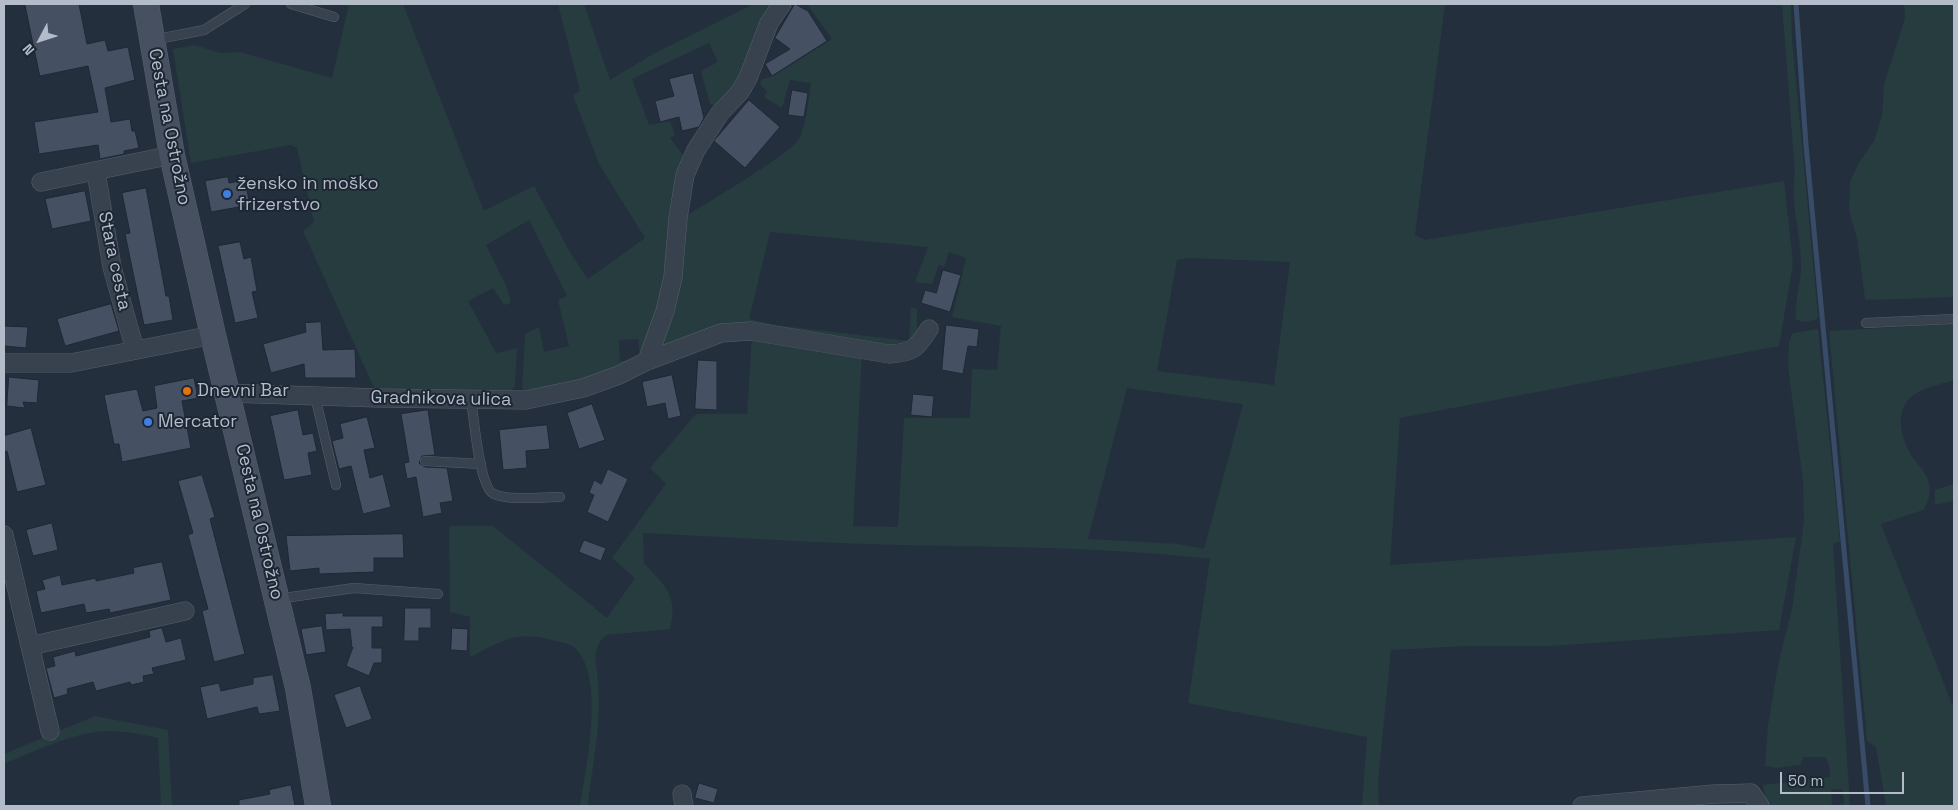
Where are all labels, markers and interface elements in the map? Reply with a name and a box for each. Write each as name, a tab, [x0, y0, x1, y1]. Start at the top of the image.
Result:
north arrow	[15, 15, 65, 65]
text: N	[19, 40, 38, 59]
street label: Cesta na Ostrožno	[143, 47, 195, 207]
place label: žensko in moško frizerstvo	[237, 173, 379, 215]
marker: žensko in moško frizerstvo	[221, 188, 233, 200]
street label: Stara cesta	[93, 210, 135, 312]
place label: Dnevni Bar	[197, 380, 289, 402]
marker: Dnevni Bar	[181, 385, 193, 397]
street label: Gradnikova ulica	[370, 387, 512, 411]
place label: Mercator	[158, 411, 237, 433]
marker: Mercator	[142, 416, 154, 428]
street label: Cesta na Ostrožno	[231, 442, 287, 602]
scale bar	[1783, 762, 1907, 794]
text: 50 m	[1788, 771, 1823, 790]

